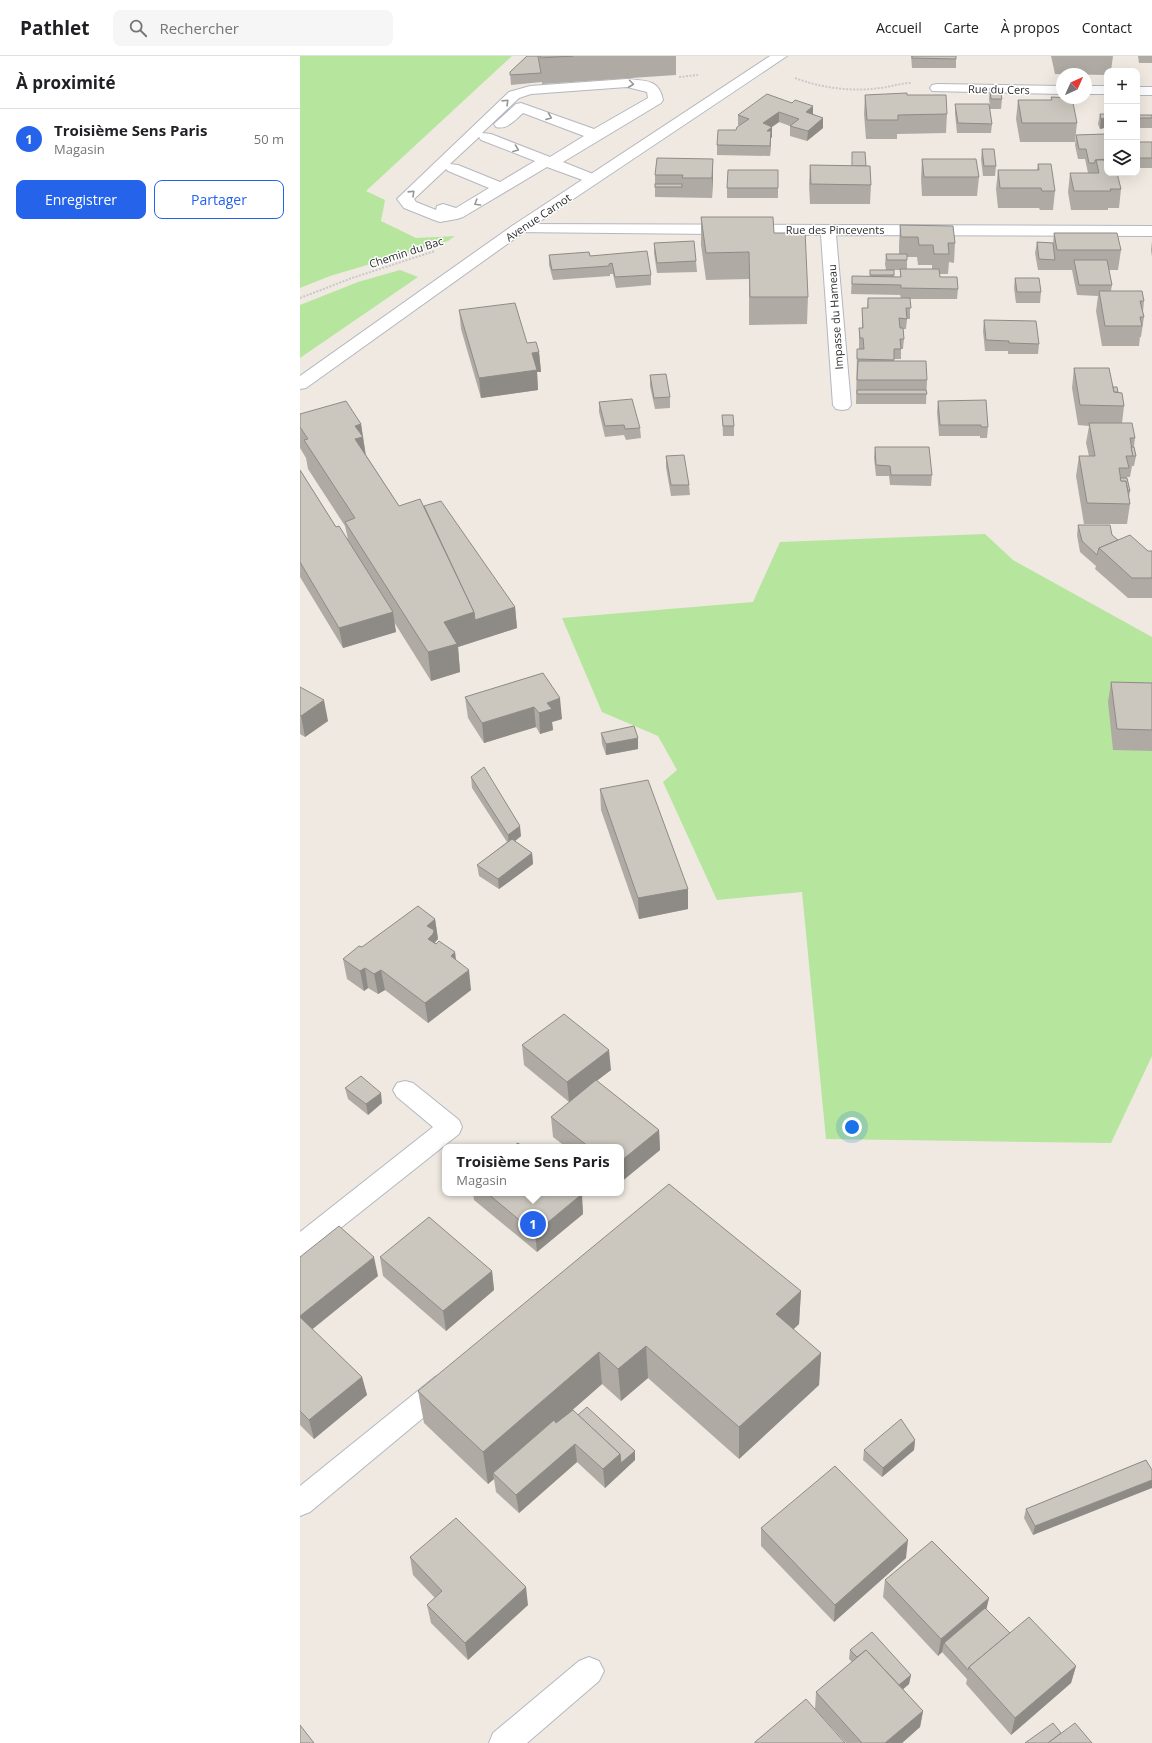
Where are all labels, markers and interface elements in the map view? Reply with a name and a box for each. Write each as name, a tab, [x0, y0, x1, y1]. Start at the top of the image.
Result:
search box	[113, 10, 393, 46]
text: Pathlet	[20, 15, 89, 41]
icon: search	[127, 17, 149, 39]
text: Rechercher	[159, 18, 239, 38]
text: Accueil	[876, 18, 922, 37]
text: Carte	[944, 18, 979, 37]
text: À propos	[1001, 18, 1060, 37]
text: Contact	[1082, 18, 1132, 37]
north arrow	[1056, 68, 1092, 104]
map controls	[1104, 68, 1140, 176]
button: +	[1104, 68, 1140, 104]
text: À proximité	[16, 71, 115, 94]
one-way arrow	[628, 79, 635, 88]
street label: Rue du Cers	[968, 81, 1030, 97]
one-way arrow	[501, 100, 509, 107]
button: −	[1104, 104, 1140, 140]
one-way arrow	[545, 113, 552, 121]
text: Troisième Sens Paris	[54, 120, 207, 140]
text: 1	[25, 130, 33, 148]
text: 50 m	[254, 130, 284, 148]
text: Magasin	[54, 140, 105, 158]
button: layers	[1104, 140, 1140, 176]
one-way arrow	[512, 145, 519, 153]
button: Enregistrer	[16, 180, 146, 219]
button: Partager	[154, 180, 284, 219]
street label: Avenue Carnot	[502, 189, 574, 244]
one-way arrow	[407, 190, 415, 197]
one-way arrow	[474, 198, 481, 205]
street label: Rue des Pincevents	[786, 222, 884, 237]
street label: Chemin du Bac	[367, 233, 445, 271]
street label: Impasse du Hameau	[824, 264, 846, 370]
your location	[842, 1117, 862, 1137]
popup	[442, 1144, 624, 1196]
text: Troisième Sens Paris	[456, 1151, 610, 1171]
text: Magasin	[456, 1171, 507, 1189]
pin: 1	[520, 1209, 546, 1239]

